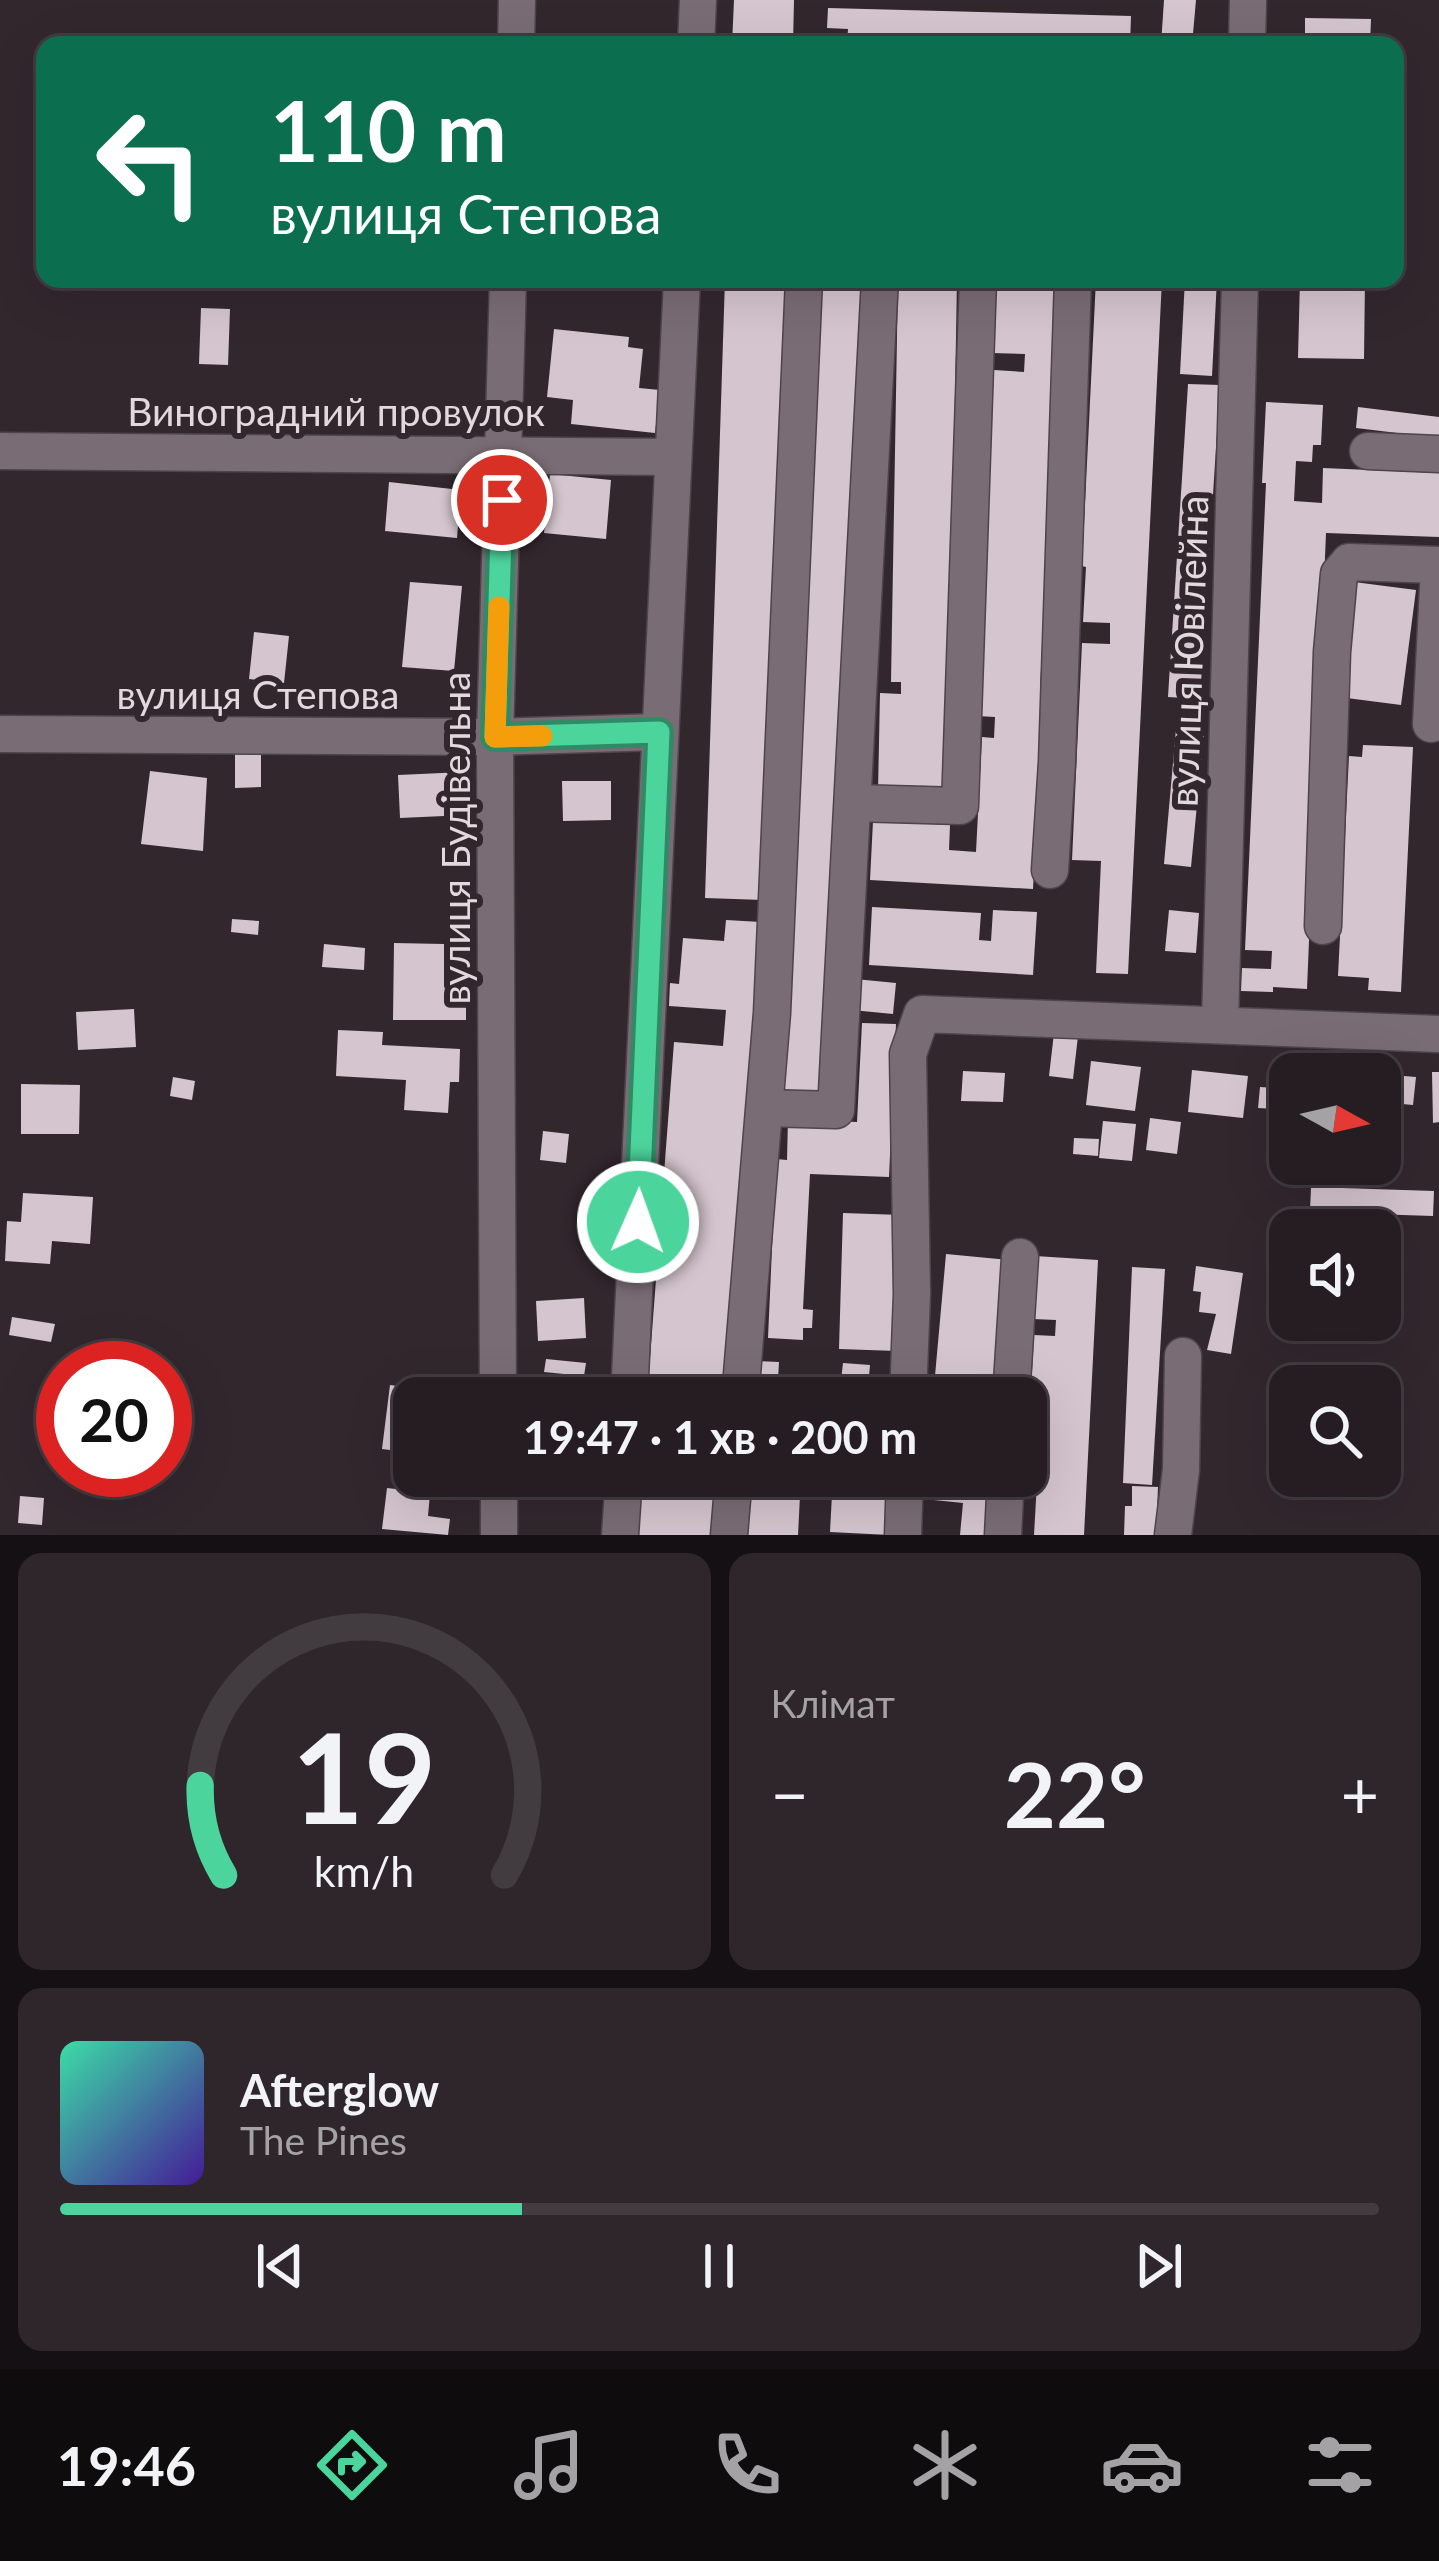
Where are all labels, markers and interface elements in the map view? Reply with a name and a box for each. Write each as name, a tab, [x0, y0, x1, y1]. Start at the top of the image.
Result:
text: 110 m	[270, 79, 507, 180]
icon: left	[72, 84, 228, 240]
text: вулиця Степова	[270, 181, 662, 246]
street label: Виноградний провулок	[127, 388, 545, 434]
pin	[451, 449, 553, 551]
icon: arrive	[469, 467, 535, 533]
street label: вулиця Ювілейна	[1160, 495, 1216, 807]
street label: вулиця Степова	[117, 671, 399, 717]
street label: вулиця Будівельна	[432, 672, 478, 1004]
north arrow	[1269, 1053, 1401, 1185]
map controls	[1269, 1053, 1401, 1497]
position arrow	[575, 1159, 701, 1285]
button: sound	[1269, 1209, 1401, 1341]
speed limit sign: 20	[36, 1341, 192, 1497]
button: search	[1269, 1365, 1401, 1497]
text: 19:47 · 1 хв · 200 m	[523, 1410, 917, 1464]
text: Клімат	[771, 1680, 895, 1726]
text: 19	[292, 1701, 437, 1851]
text: 22°	[1004, 1739, 1146, 1847]
text: −	[771, 1754, 809, 1833]
text: +	[1341, 1754, 1379, 1833]
text: km/h	[314, 1844, 414, 1895]
text: Afterglow	[240, 2063, 439, 2117]
text: The Pines	[240, 2117, 407, 2163]
icon: previous	[247, 2233, 313, 2299]
icon: pause	[686, 2233, 752, 2299]
icon: next	[1126, 2233, 1192, 2299]
icon: directions	[310, 2423, 394, 2507]
icon: music	[507, 2423, 591, 2507]
icon: phone	[705, 2423, 789, 2507]
icon: climate	[903, 2423, 987, 2507]
icon: car	[1100, 2423, 1184, 2507]
icon: filters	[1298, 2423, 1382, 2507]
text: 19:46	[57, 2433, 196, 2498]

